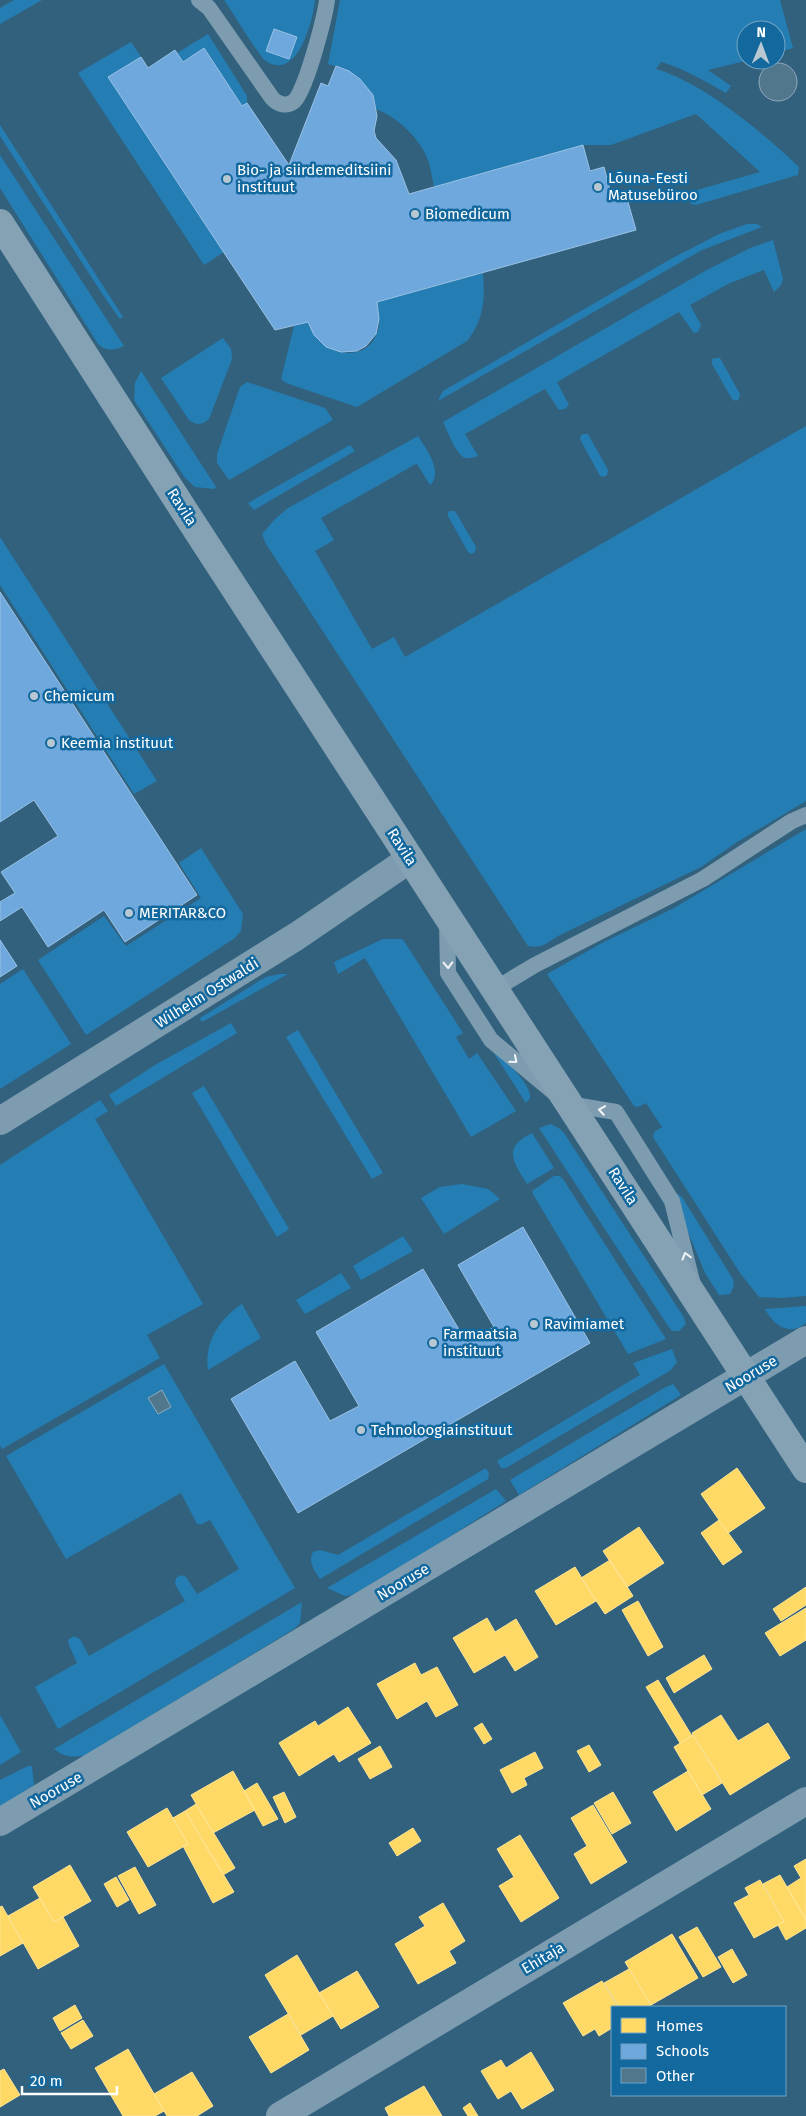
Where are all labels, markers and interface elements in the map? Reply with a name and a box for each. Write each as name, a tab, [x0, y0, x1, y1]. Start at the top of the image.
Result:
north arrow	[736, 20, 786, 70]
text: N	[756, 24, 766, 41]
place label: Bio- ja siirdemeditsiini instituut	[237, 161, 392, 196]
place label: Lõuna-Eesti Matusebüroo	[608, 169, 698, 204]
marker: Bio- ja siirdemeditsiini instituut	[221, 173, 233, 185]
marker: Lõuna-Eesti Matusebüroo	[592, 181, 604, 193]
place label: Biomedicum	[425, 205, 510, 223]
marker: Biomedicum	[409, 208, 421, 220]
street label: Ravila	[163, 485, 201, 529]
place label: Chemicum	[44, 687, 115, 705]
marker: Chemicum	[28, 690, 40, 702]
place label: Keemia instituut	[61, 734, 174, 752]
marker: Keemia instituut	[45, 737, 57, 749]
street label: Ravila	[383, 825, 421, 869]
place label: MERITAR&CO	[139, 904, 226, 922]
marker: MERITAR&CO	[123, 907, 135, 919]
street label: Wilhelm Ostwaldi	[152, 954, 262, 1032]
one-way arrow	[443, 962, 454, 970]
one-way arrow	[509, 1054, 518, 1063]
one-way arrow	[597, 1105, 606, 1115]
street label: Ravila	[604, 1164, 642, 1208]
one-way arrow	[681, 1251, 692, 1260]
place label: Ravimiamet	[544, 1315, 625, 1333]
marker: Ravimiamet	[528, 1318, 540, 1330]
place label: Farmaatsia instituut	[443, 1325, 517, 1360]
marker: Farmaatsia instituut	[427, 1337, 439, 1349]
street label: Nooruse	[722, 1351, 780, 1397]
place label: Tehnoloogiainstituut	[371, 1421, 513, 1439]
marker: Tehnoloogiainstituut	[355, 1424, 367, 1436]
street label: Nooruse	[374, 1559, 432, 1605]
street label: Nooruse	[27, 1768, 85, 1812]
street label: Ehitaja	[518, 1938, 568, 1978]
legend	[611, 2006, 786, 2096]
text: Homes	[656, 2017, 703, 2035]
text: Schools	[656, 2042, 709, 2060]
scale bar	[22, 2064, 118, 2096]
text: Other	[656, 2067, 695, 2085]
text: 20 m	[30, 2072, 63, 2090]

